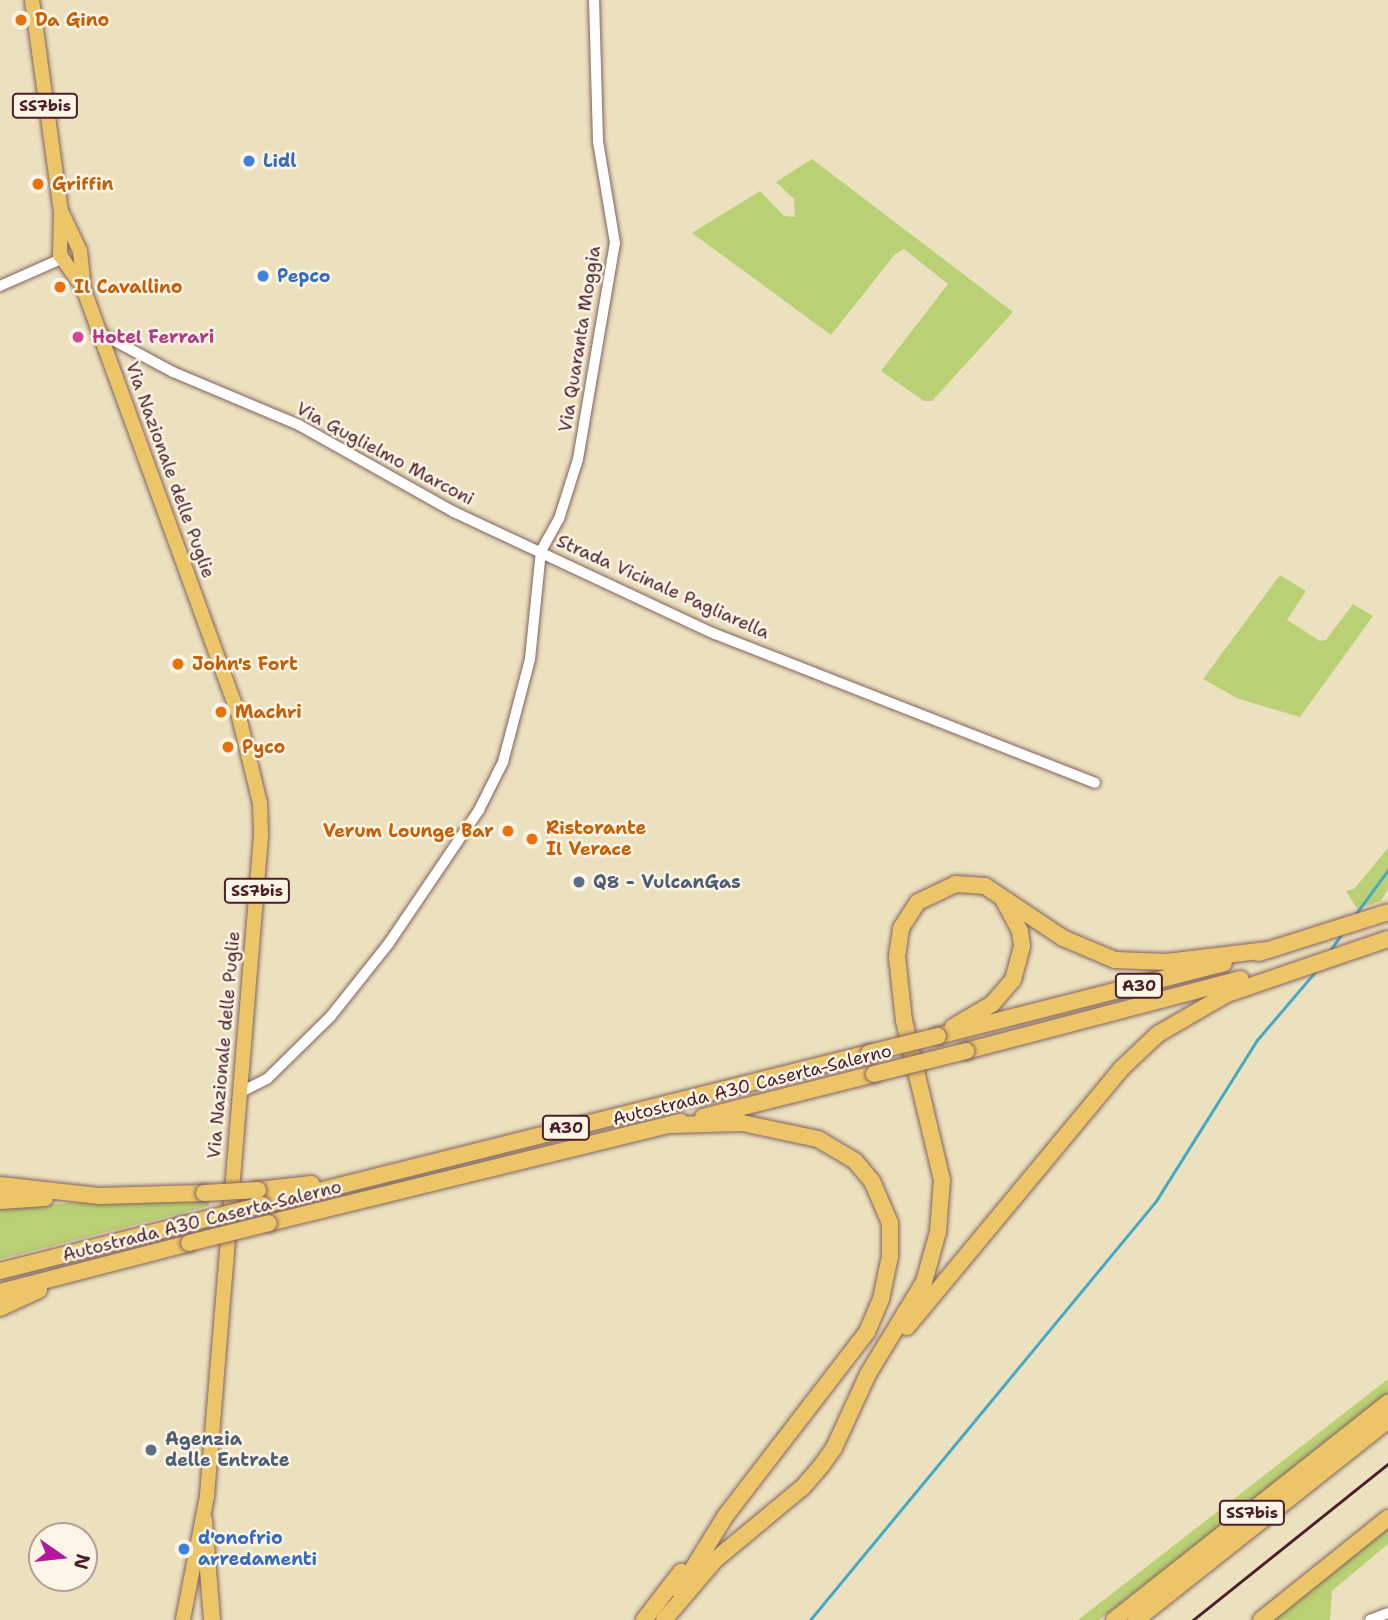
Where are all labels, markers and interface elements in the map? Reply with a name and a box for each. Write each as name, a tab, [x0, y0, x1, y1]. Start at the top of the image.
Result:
place label: Da Gino	[35, 9, 109, 31]
marker: Da Gino	[13, 12, 29, 28]
road number: SS7bis	[12, 94, 78, 118]
place label: Lidl	[263, 150, 296, 172]
marker: Lidl	[241, 153, 257, 169]
place label: Griffin	[52, 173, 113, 195]
marker: Griffin	[30, 176, 46, 192]
street label: Via Quaranta Moggia	[555, 244, 605, 434]
place label: Pepco	[277, 265, 331, 287]
marker: Pepco	[255, 268, 271, 284]
place label: Il Cavallino	[74, 276, 182, 298]
marker: Il Cavallino	[52, 279, 68, 295]
place label: Hotel Ferrari	[92, 326, 214, 348]
marker: Hotel Ferrari	[70, 329, 86, 345]
street label: Via Nazionale delle Puglie	[121, 359, 219, 581]
street label: Via Guglielmo Marconi	[292, 398, 478, 510]
street label: Strada Vicinale Pagliarella	[553, 530, 773, 644]
place label: John's Fort	[192, 653, 298, 675]
marker: John's Fort	[170, 656, 186, 672]
place label: Machri	[235, 701, 302, 723]
marker: Machri	[213, 704, 229, 720]
place label: Pyco	[242, 736, 285, 758]
marker: Pyco	[220, 739, 236, 755]
place label: Ristorante Il Verace	[546, 818, 646, 860]
place label: Verum Lounge Bar	[323, 820, 494, 842]
marker: Verum Lounge Bar	[500, 823, 516, 839]
marker: Ristorante Il Verace	[524, 831, 540, 847]
place label: Q8 - VulcanGas	[593, 871, 741, 893]
marker: Q8 - VulcanGas	[571, 874, 587, 890]
road number: SS7bis	[224, 878, 290, 904]
street label: Via Nazionale delle Puglie	[203, 930, 245, 1160]
road number: A30	[1114, 974, 1164, 998]
street label: Autostrada A30 Caserta-Salerno	[610, 1040, 894, 1130]
road number: A30	[542, 1116, 590, 1140]
street label: Autostrada A30 Caserta-Salerno	[60, 1176, 344, 1266]
place label: Agenzia delle Entrate	[165, 1429, 289, 1472]
marker: Agenzia delle Entrate	[143, 1442, 159, 1458]
road number: SS7bis	[1219, 1500, 1285, 1526]
north arrow	[28, 1522, 98, 1592]
place label: d'onofrio arredamenti	[198, 1528, 317, 1570]
marker: d'onofrio arredamenti	[176, 1541, 192, 1557]
text: N	[68, 1551, 96, 1572]

